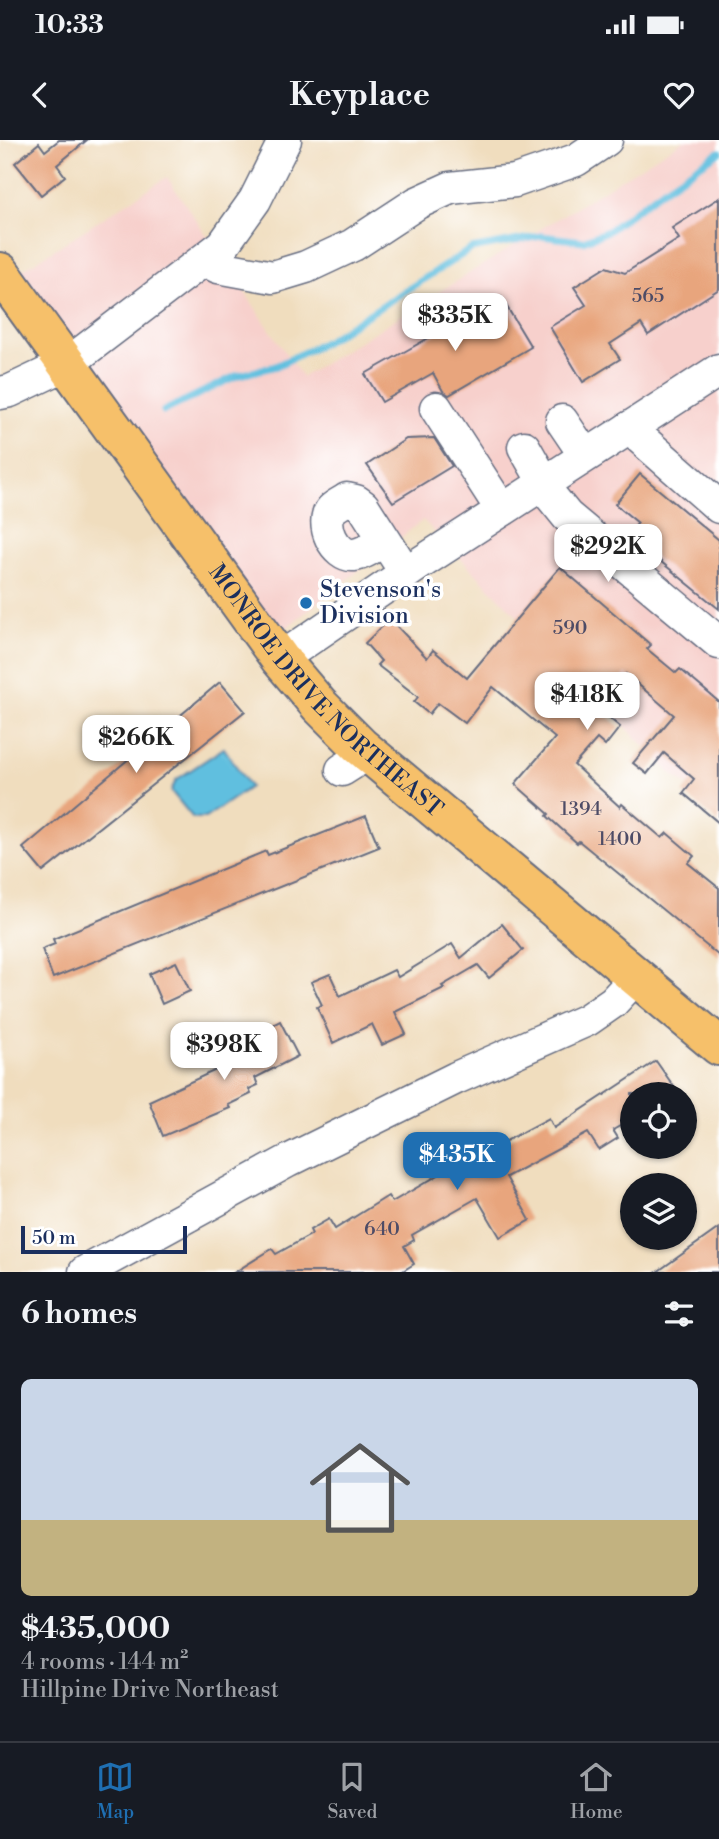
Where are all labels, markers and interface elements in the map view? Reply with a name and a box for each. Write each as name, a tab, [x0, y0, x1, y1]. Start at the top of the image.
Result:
text: 10:33	[35, 9, 104, 41]
text: Keyplace	[289, 75, 430, 115]
icon: back	[21, 76, 59, 114]
icon: heart	[660, 76, 698, 114]
house number: 565	[632, 284, 664, 308]
pin: $335K	[406, 294, 504, 353]
text: $335K	[418, 302, 492, 330]
pin: $292K	[559, 524, 657, 584]
text: $292K	[570, 533, 646, 561]
street label: MONROE DRIVE NORTHEAST	[202, 559, 449, 823]
place label: Stevenson's Division	[320, 576, 441, 630]
marker: Stevenson's Division	[298, 595, 314, 611]
house number: 590	[553, 616, 587, 640]
pin: $418K	[538, 672, 636, 732]
text: $418K	[551, 681, 623, 709]
pin: $266K	[87, 716, 185, 775]
text: $266K	[98, 724, 174, 752]
house number: 1394	[560, 797, 602, 821]
house number: 1400	[598, 827, 642, 851]
pin: $398K	[175, 1023, 273, 1082]
text: $398K	[186, 1031, 262, 1059]
map controls	[620, 1082, 697, 1250]
button: locate	[620, 1082, 697, 1159]
pin: $435K	[408, 1132, 506, 1192]
text: $435K	[419, 1141, 495, 1169]
button: layers	[620, 1173, 697, 1250]
house number: 640	[364, 1217, 400, 1241]
scale bar	[21, 1223, 187, 1255]
text: 50 m	[32, 1226, 76, 1250]
text: 6 homes	[21, 1295, 137, 1333]
icon: filters	[660, 1295, 698, 1333]
icon: home	[297, 1425, 423, 1551]
text: $435,000	[21, 1610, 170, 1648]
text: 4 rooms · 144 m²	[21, 1648, 188, 1676]
text: Hillpine Drive Northeast	[21, 1676, 279, 1704]
tab: Map	[96, 1758, 134, 1824]
tab: Saved	[327, 1758, 377, 1824]
tab: Home	[570, 1758, 622, 1824]

